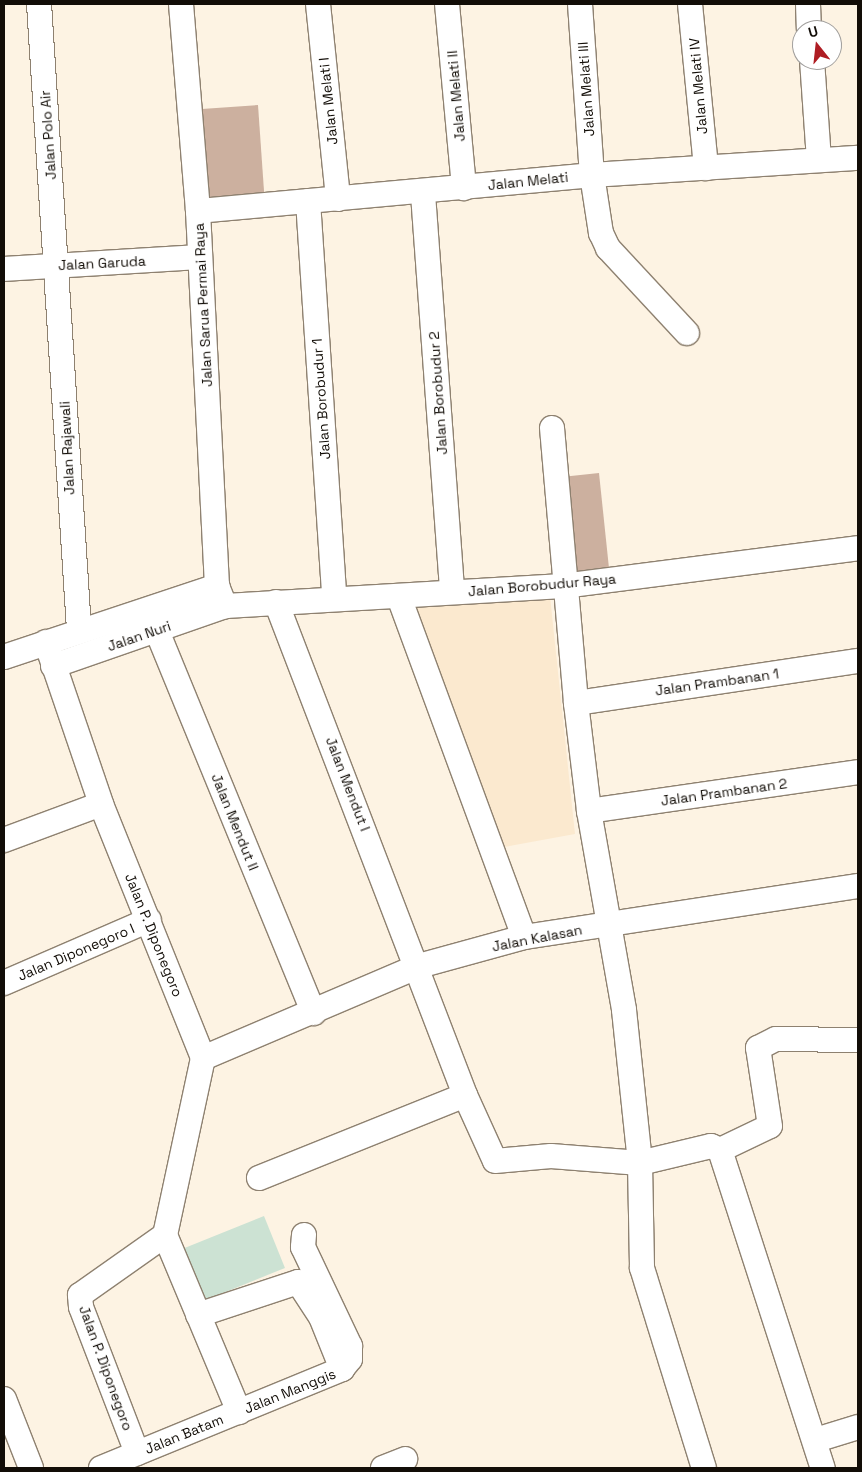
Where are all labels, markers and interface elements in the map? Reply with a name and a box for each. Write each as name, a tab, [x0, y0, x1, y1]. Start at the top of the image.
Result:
north arrow	[792, 20, 842, 70]
text: U	[806, 22, 820, 41]
street label: Jalan Melati IV	[685, 37, 711, 135]
street label: Jalan Melati III	[574, 41, 598, 137]
street label: Jalan Melati II	[444, 50, 468, 142]
street label: Jalan Melati I	[315, 56, 341, 146]
street label: Jalan Polo Air	[36, 90, 60, 180]
street label: Jalan Melati	[487, 168, 569, 194]
street label: Jalan Sarua Permai Raya	[190, 223, 216, 387]
street label: Jalan Garuda	[58, 252, 146, 274]
street label: Jalan Borobudur 2	[425, 331, 451, 455]
street label: Jalan Borobudur 1	[308, 338, 334, 460]
street label: Jalan Rajawali	[56, 401, 78, 495]
street label: Jalan Borobudur Raya	[467, 570, 617, 600]
street label: Jalan Nuri	[105, 617, 173, 655]
street label: Jalan Prambanan 1	[654, 665, 780, 699]
street label: Jalan Mendut I	[322, 734, 374, 834]
street label: Jalan Mendut II	[208, 771, 262, 873]
street label: Jalan Prambanan 2	[660, 775, 788, 809]
street label: Jalan P. Diponegoro	[121, 871, 187, 999]
street label: Jalan Diponegoro I	[15, 920, 137, 984]
street label: Jalan Kalasan	[490, 921, 584, 955]
street label: Jalan P. Diponegoro	[75, 1303, 137, 1433]
street label: Jalan Manggis	[242, 1365, 338, 1417]
street label: Jalan Batam	[142, 1411, 226, 1457]

